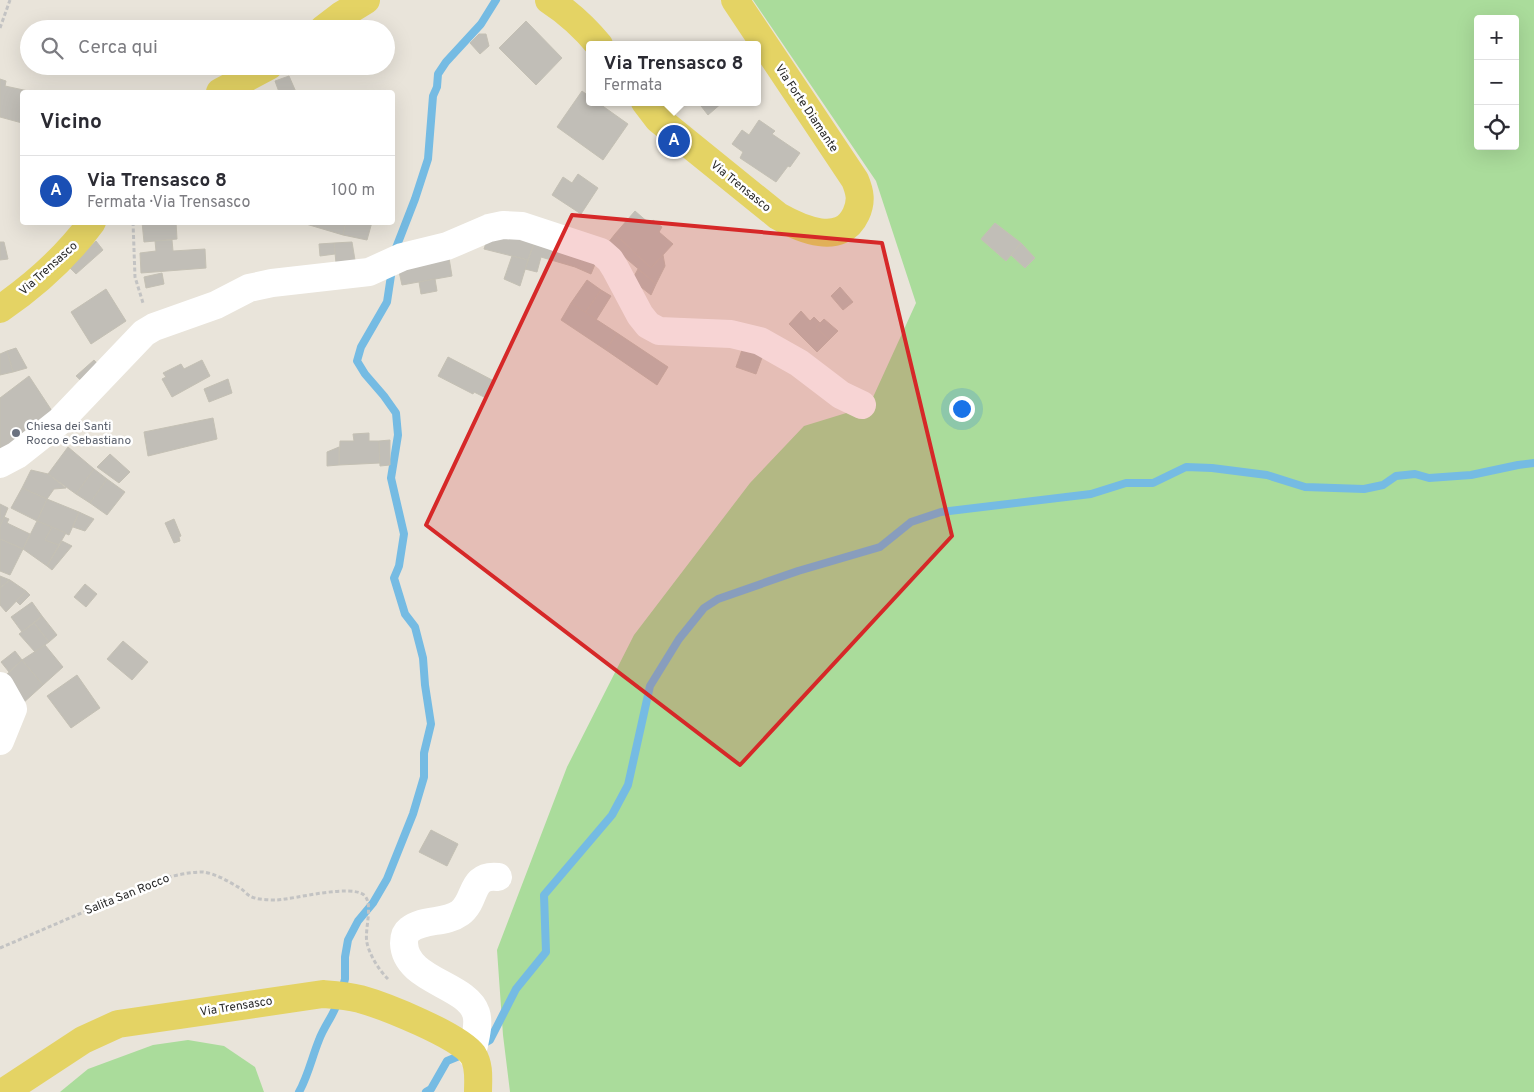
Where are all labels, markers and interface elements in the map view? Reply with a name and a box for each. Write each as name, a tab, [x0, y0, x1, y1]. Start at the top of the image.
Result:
map controls	[1474, 15, 1519, 150]
button: +	[1474, 15, 1519, 60]
search box	[20, 20, 395, 75]
icon: search	[38, 34, 66, 62]
text: Cerca qui	[78, 36, 158, 60]
popup	[586, 41, 761, 106]
text: Via Trensasco 8	[604, 52, 743, 76]
button: −	[1474, 60, 1519, 105]
street label: Via Forte Diamante	[771, 61, 842, 156]
text: Fermata	[604, 76, 662, 96]
button: locate	[1474, 105, 1519, 150]
text: Vicino	[40, 109, 102, 136]
pin: A	[658, 122, 690, 160]
street label: Via Trensasco	[707, 157, 774, 216]
text: Via Trensasco 8	[87, 169, 227, 193]
text: A	[50, 181, 62, 201]
text: 100 m	[331, 181, 375, 201]
text: Fermata · Via Trensasco	[87, 193, 250, 213]
street label: Via Trensasco	[16, 238, 81, 299]
your location	[949, 396, 975, 422]
place label: Chiesa dei Santi Rocco e Sebastiano	[26, 419, 131, 449]
marker: Chiesa dei Santi Rocco e Sebastiano	[10, 427, 22, 439]
street label: Salita San Rocco	[83, 871, 172, 919]
street label: Via Trensasco	[199, 993, 274, 1021]

